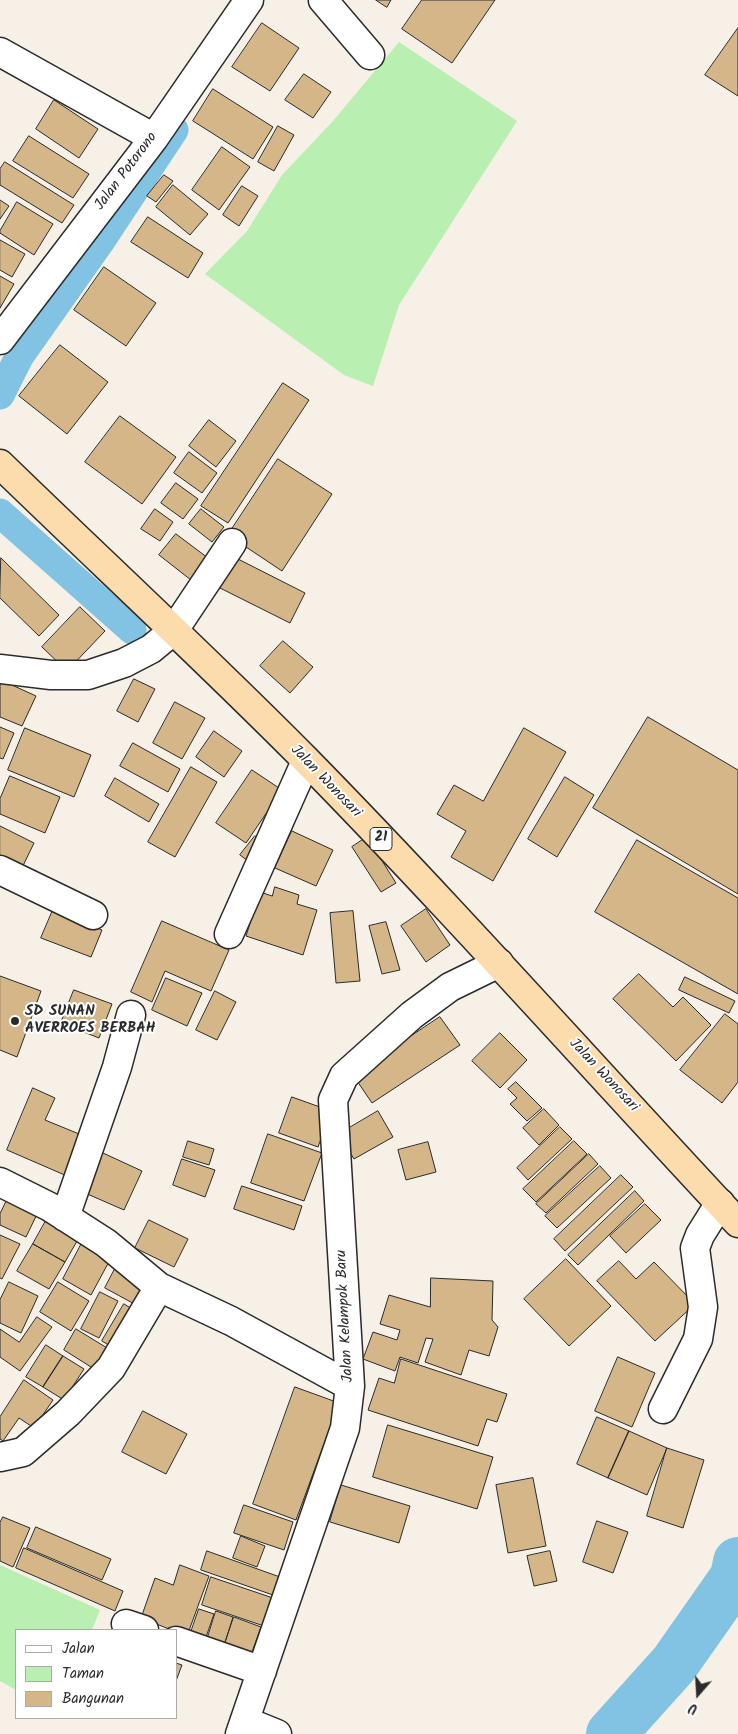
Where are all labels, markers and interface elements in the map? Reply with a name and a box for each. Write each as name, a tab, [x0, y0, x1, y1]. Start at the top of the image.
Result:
street label: Jalan Potorono	[92, 130, 162, 214]
street label: Jalan Wonosari	[286, 742, 364, 822]
road number: 21	[370, 828, 392, 851]
place label: SD SUNAN AVERROES BERBAH	[25, 1003, 156, 1038]
marker: SD SUNAN AVERROES BERBAH	[9, 1015, 21, 1027]
street label: Jalan Wonosari	[564, 1035, 642, 1117]
street label: Jalan Kelampok Baru	[334, 1249, 358, 1383]
legend	[15, 1629, 178, 1719]
text: Jalan	[62, 1637, 95, 1661]
text: Taman	[62, 1662, 104, 1686]
north arrow	[673, 1669, 723, 1719]
text: Bangunan	[62, 1687, 124, 1711]
text: U	[686, 1696, 701, 1720]

